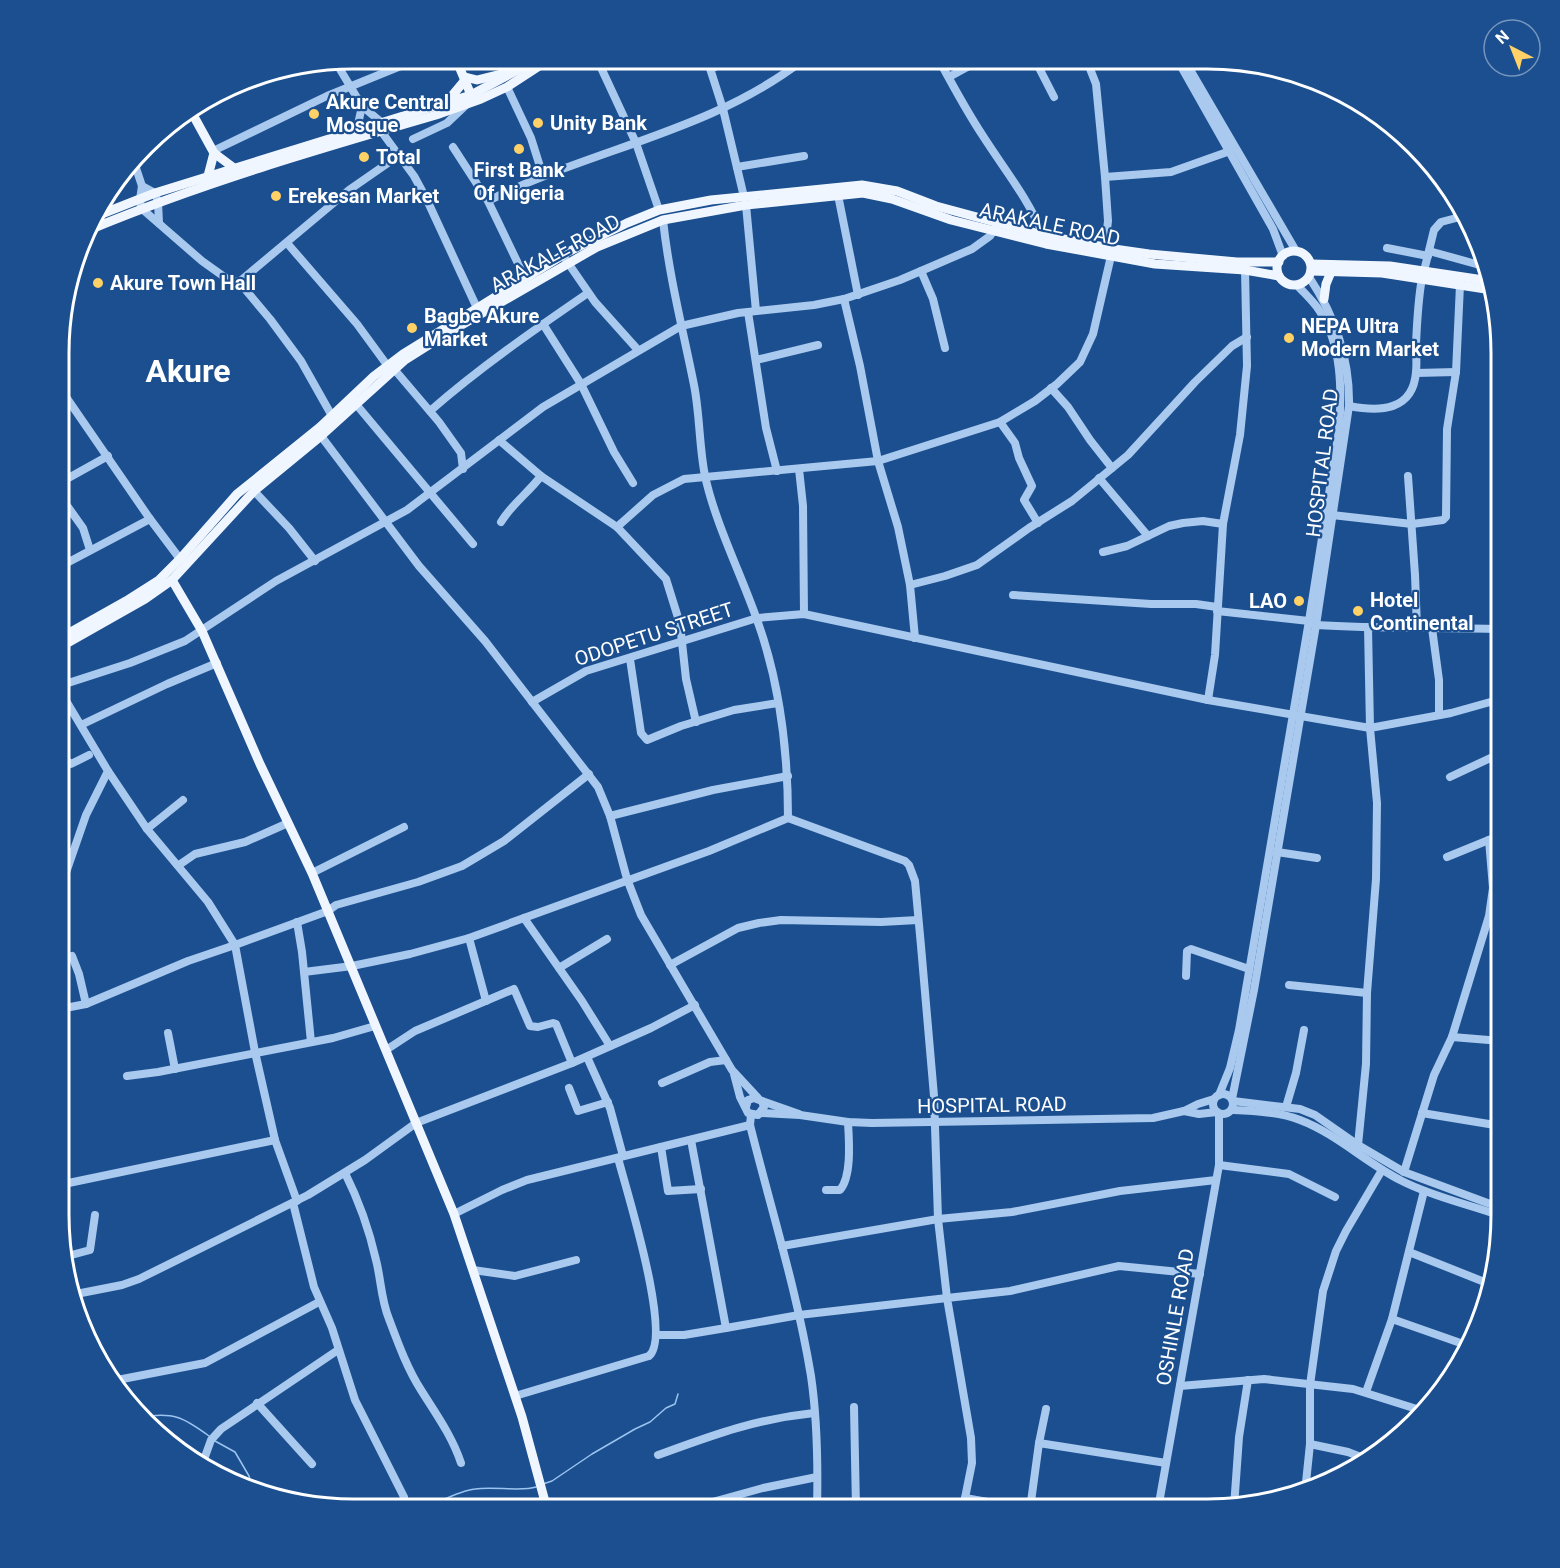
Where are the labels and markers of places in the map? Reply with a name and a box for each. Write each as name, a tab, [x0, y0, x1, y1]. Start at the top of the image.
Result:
place label: Akure Central Mosque	[326, 90, 449, 137]
marker: Akure Central Mosque	[307, 107, 321, 121]
place label: Unity Bank	[550, 111, 647, 135]
marker: Unity Bank	[531, 116, 545, 130]
marker: First Bank Of Nigeria	[512, 142, 526, 156]
place label: Total	[376, 145, 421, 169]
marker: Total	[357, 150, 371, 164]
place label: First Bank Of Nigeria	[474, 158, 565, 205]
place label: Erekesan Market	[288, 184, 439, 208]
marker: Erekesan Market	[269, 189, 283, 203]
place label: Akure Town Hall	[110, 271, 256, 295]
marker: Akure Town Hall	[91, 276, 105, 290]
place label: Bagbe Akure Market	[424, 304, 539, 351]
place label: NEPA Ultra Modern Market	[1301, 314, 1439, 361]
marker: Bagbe Akure Market	[405, 321, 419, 335]
marker: NEPA Ultra Modern Market	[1282, 331, 1296, 345]
place label: Hotel Continental	[1370, 588, 1474, 635]
place label: LAO	[1249, 589, 1287, 613]
marker: LAO	[1292, 594, 1306, 608]
marker: Hotel Continental	[1351, 604, 1365, 618]

